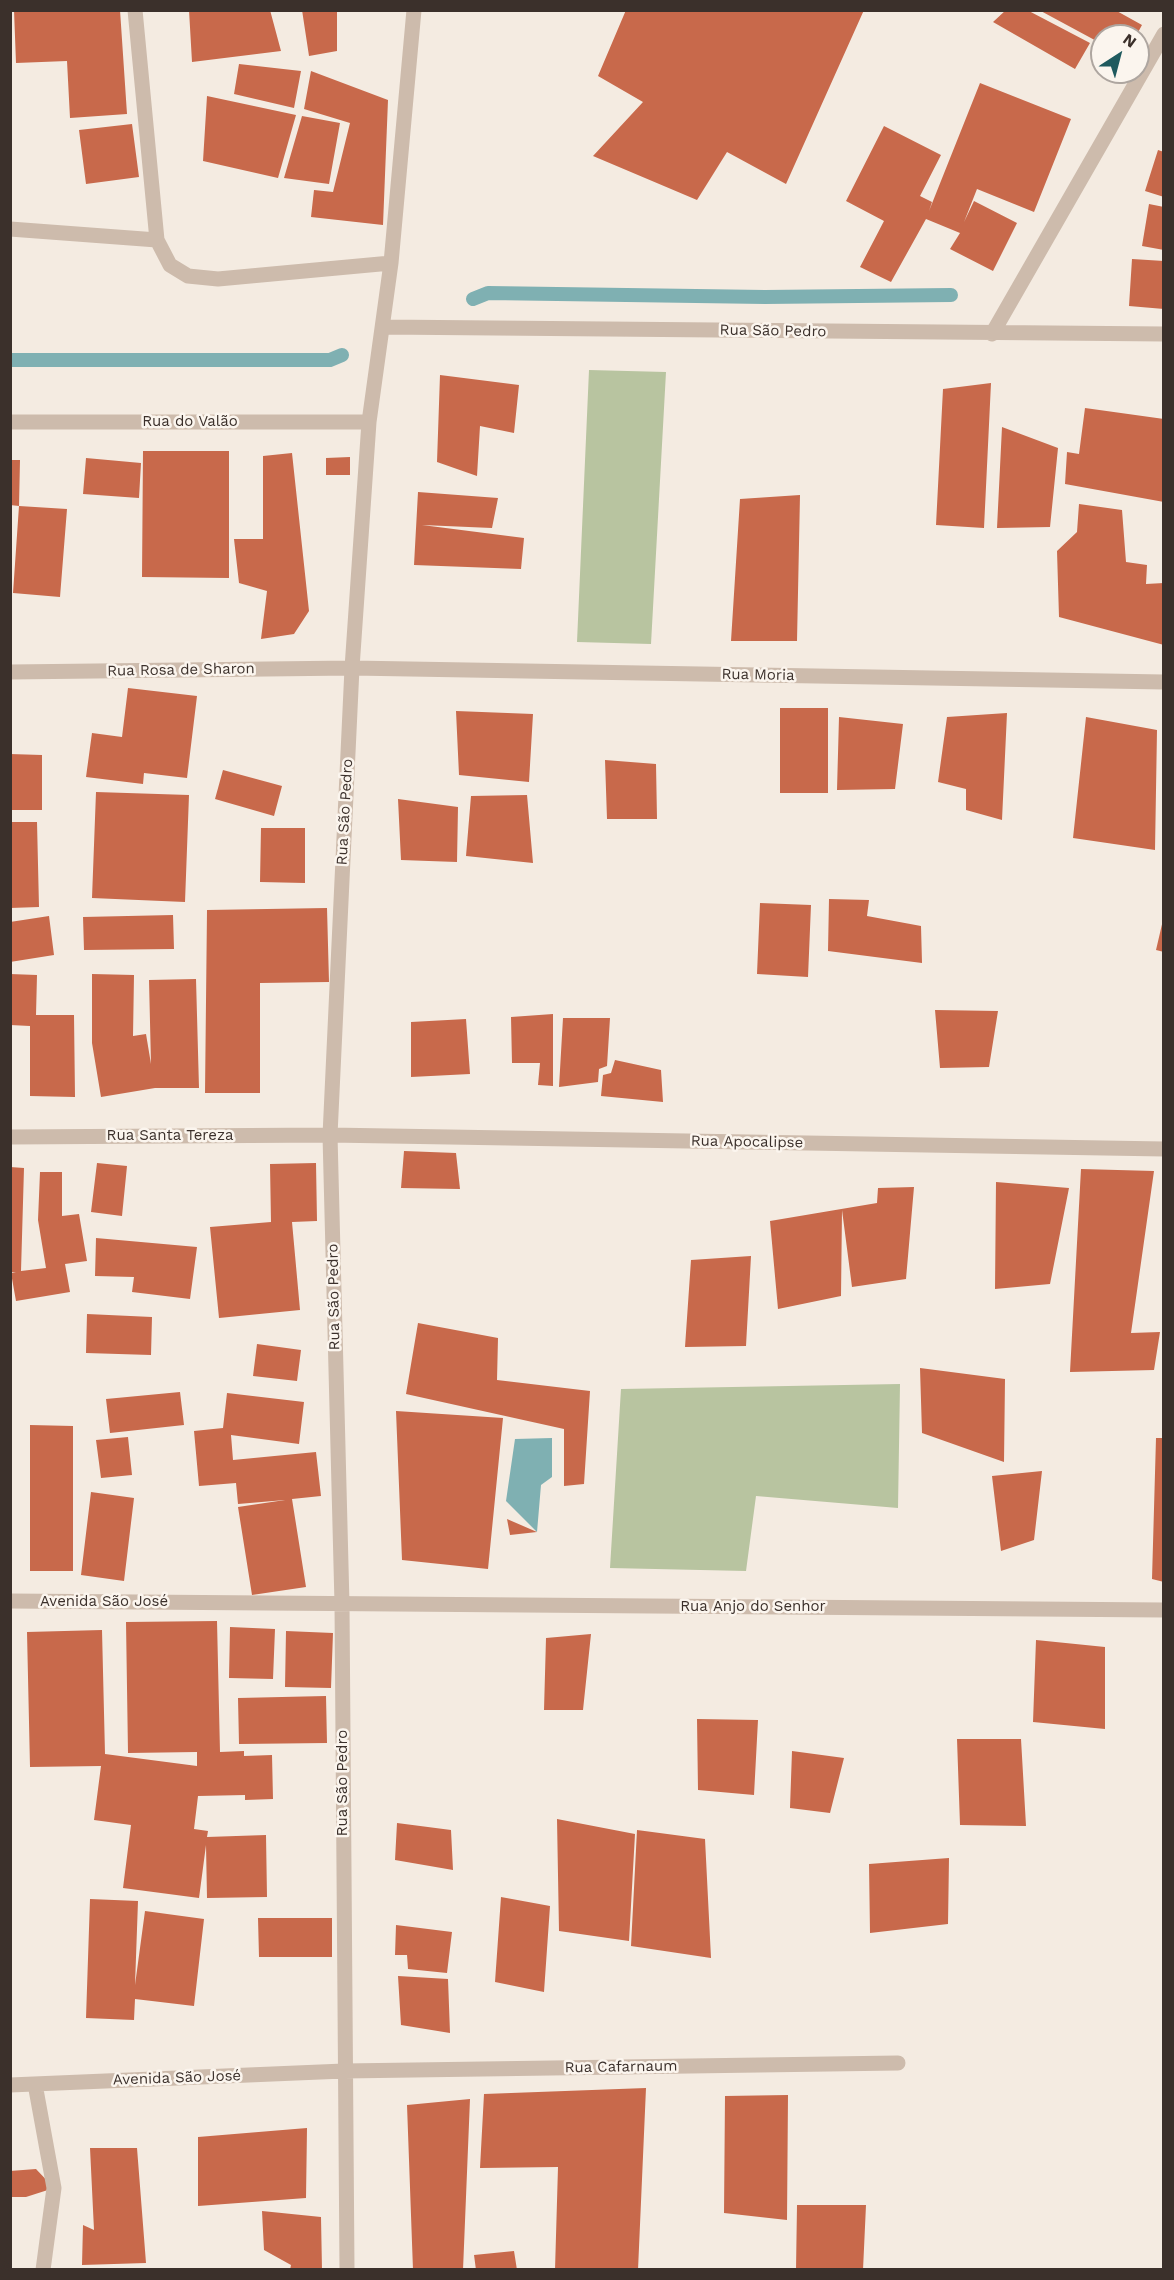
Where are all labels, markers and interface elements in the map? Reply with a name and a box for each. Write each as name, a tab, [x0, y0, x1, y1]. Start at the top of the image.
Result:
north arrow	[1090, 24, 1150, 84]
text: N	[1119, 29, 1140, 52]
street label: Rua São Pedro	[720, 321, 826, 341]
street label: Rua do Valão	[142, 413, 238, 431]
street label: Rua Rosa de Sharon	[107, 660, 255, 680]
street label: Rua Moria	[721, 665, 795, 685]
street label: Rua São Pedro	[333, 758, 357, 866]
street label: Rua Santa Tereza	[107, 1127, 233, 1145]
street label: Rua Apocalipse	[691, 1132, 803, 1152]
street label: Rua São Pedro	[324, 1244, 344, 1350]
street label: Avenida São José	[40, 1593, 168, 1611]
street label: Rua Anjo do Senhor	[680, 1598, 826, 1616]
street label: Rua São Pedro	[334, 1730, 352, 1836]
street label: Rua Cafarnaum	[564, 2057, 678, 2077]
street label: Avenida São José	[113, 2067, 241, 2089]

